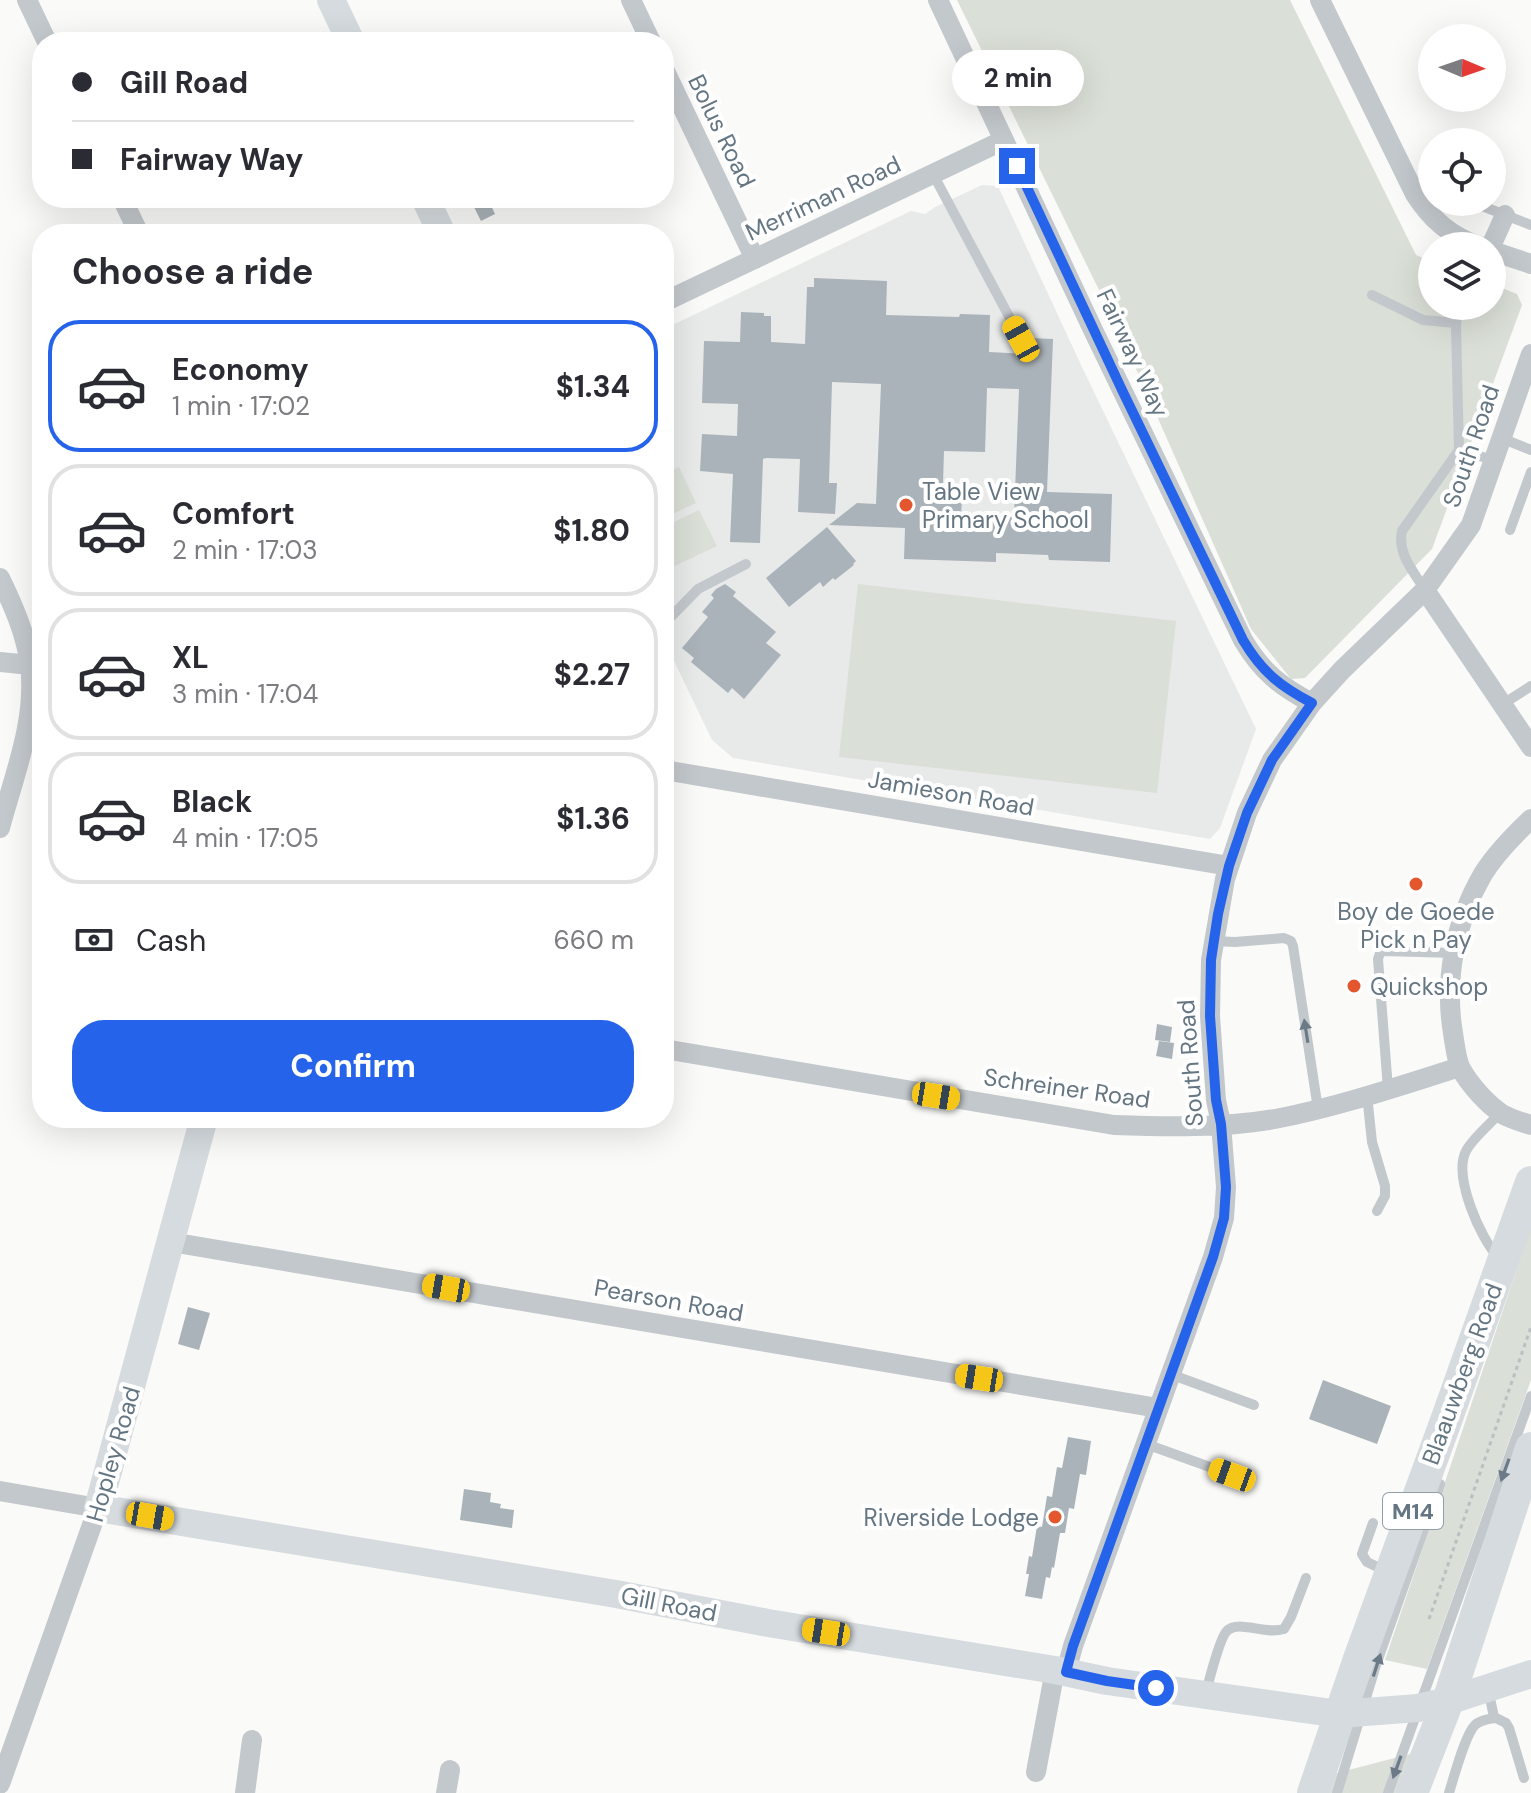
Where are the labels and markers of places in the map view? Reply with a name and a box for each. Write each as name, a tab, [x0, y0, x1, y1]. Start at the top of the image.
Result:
place label: Table View Primary School	[922, 476, 1089, 535]
marker: Table View Primary School	[897, 496, 915, 514]
marker: Boy de Goede Pick n Pay	[1407, 875, 1425, 893]
place label: Boy de Goede Pick n Pay	[1337, 896, 1495, 955]
place label: Quickshop	[1370, 971, 1488, 1002]
marker: Quickshop	[1345, 977, 1363, 995]
place label: Riverside Lodge	[864, 1502, 1039, 1533]
marker: Riverside Lodge	[1046, 1508, 1064, 1526]

